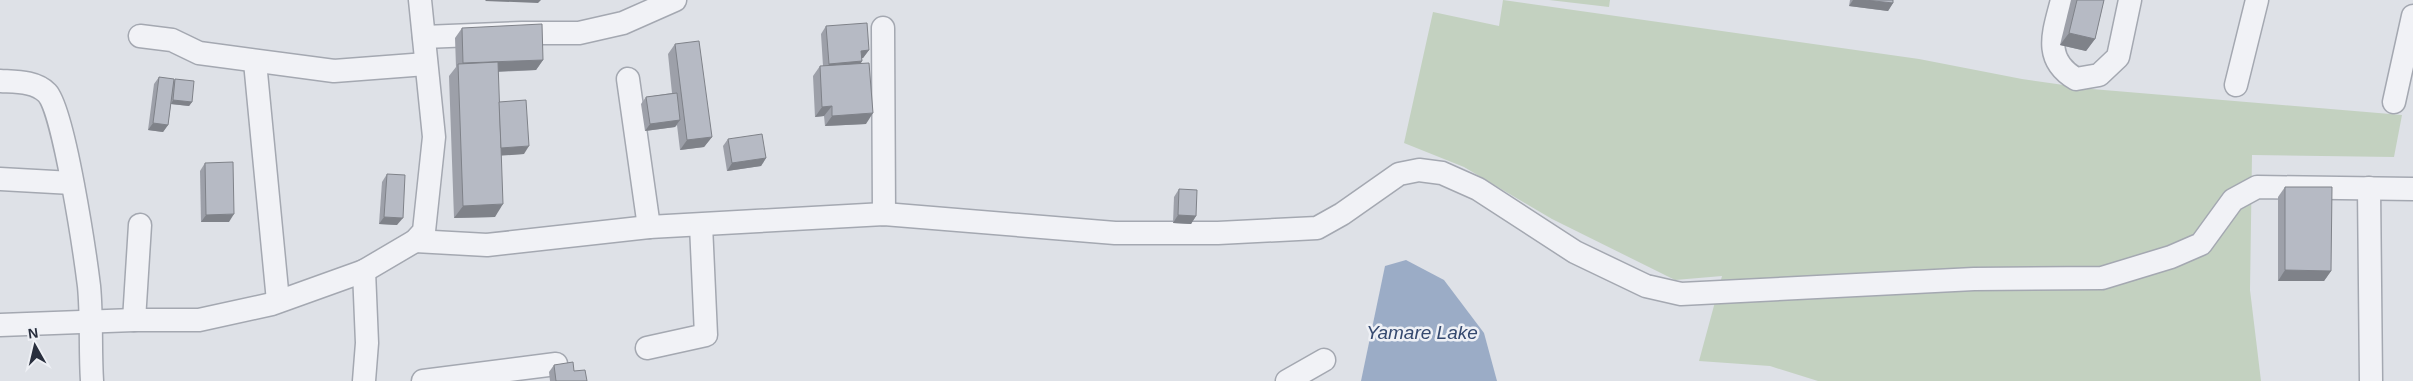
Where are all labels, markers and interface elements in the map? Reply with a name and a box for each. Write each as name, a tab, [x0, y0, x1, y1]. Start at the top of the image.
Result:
north arrow	[10, 321, 60, 371]
water label: Yamare Lake	[1366, 322, 1478, 343]
text: N	[27, 324, 39, 342]

